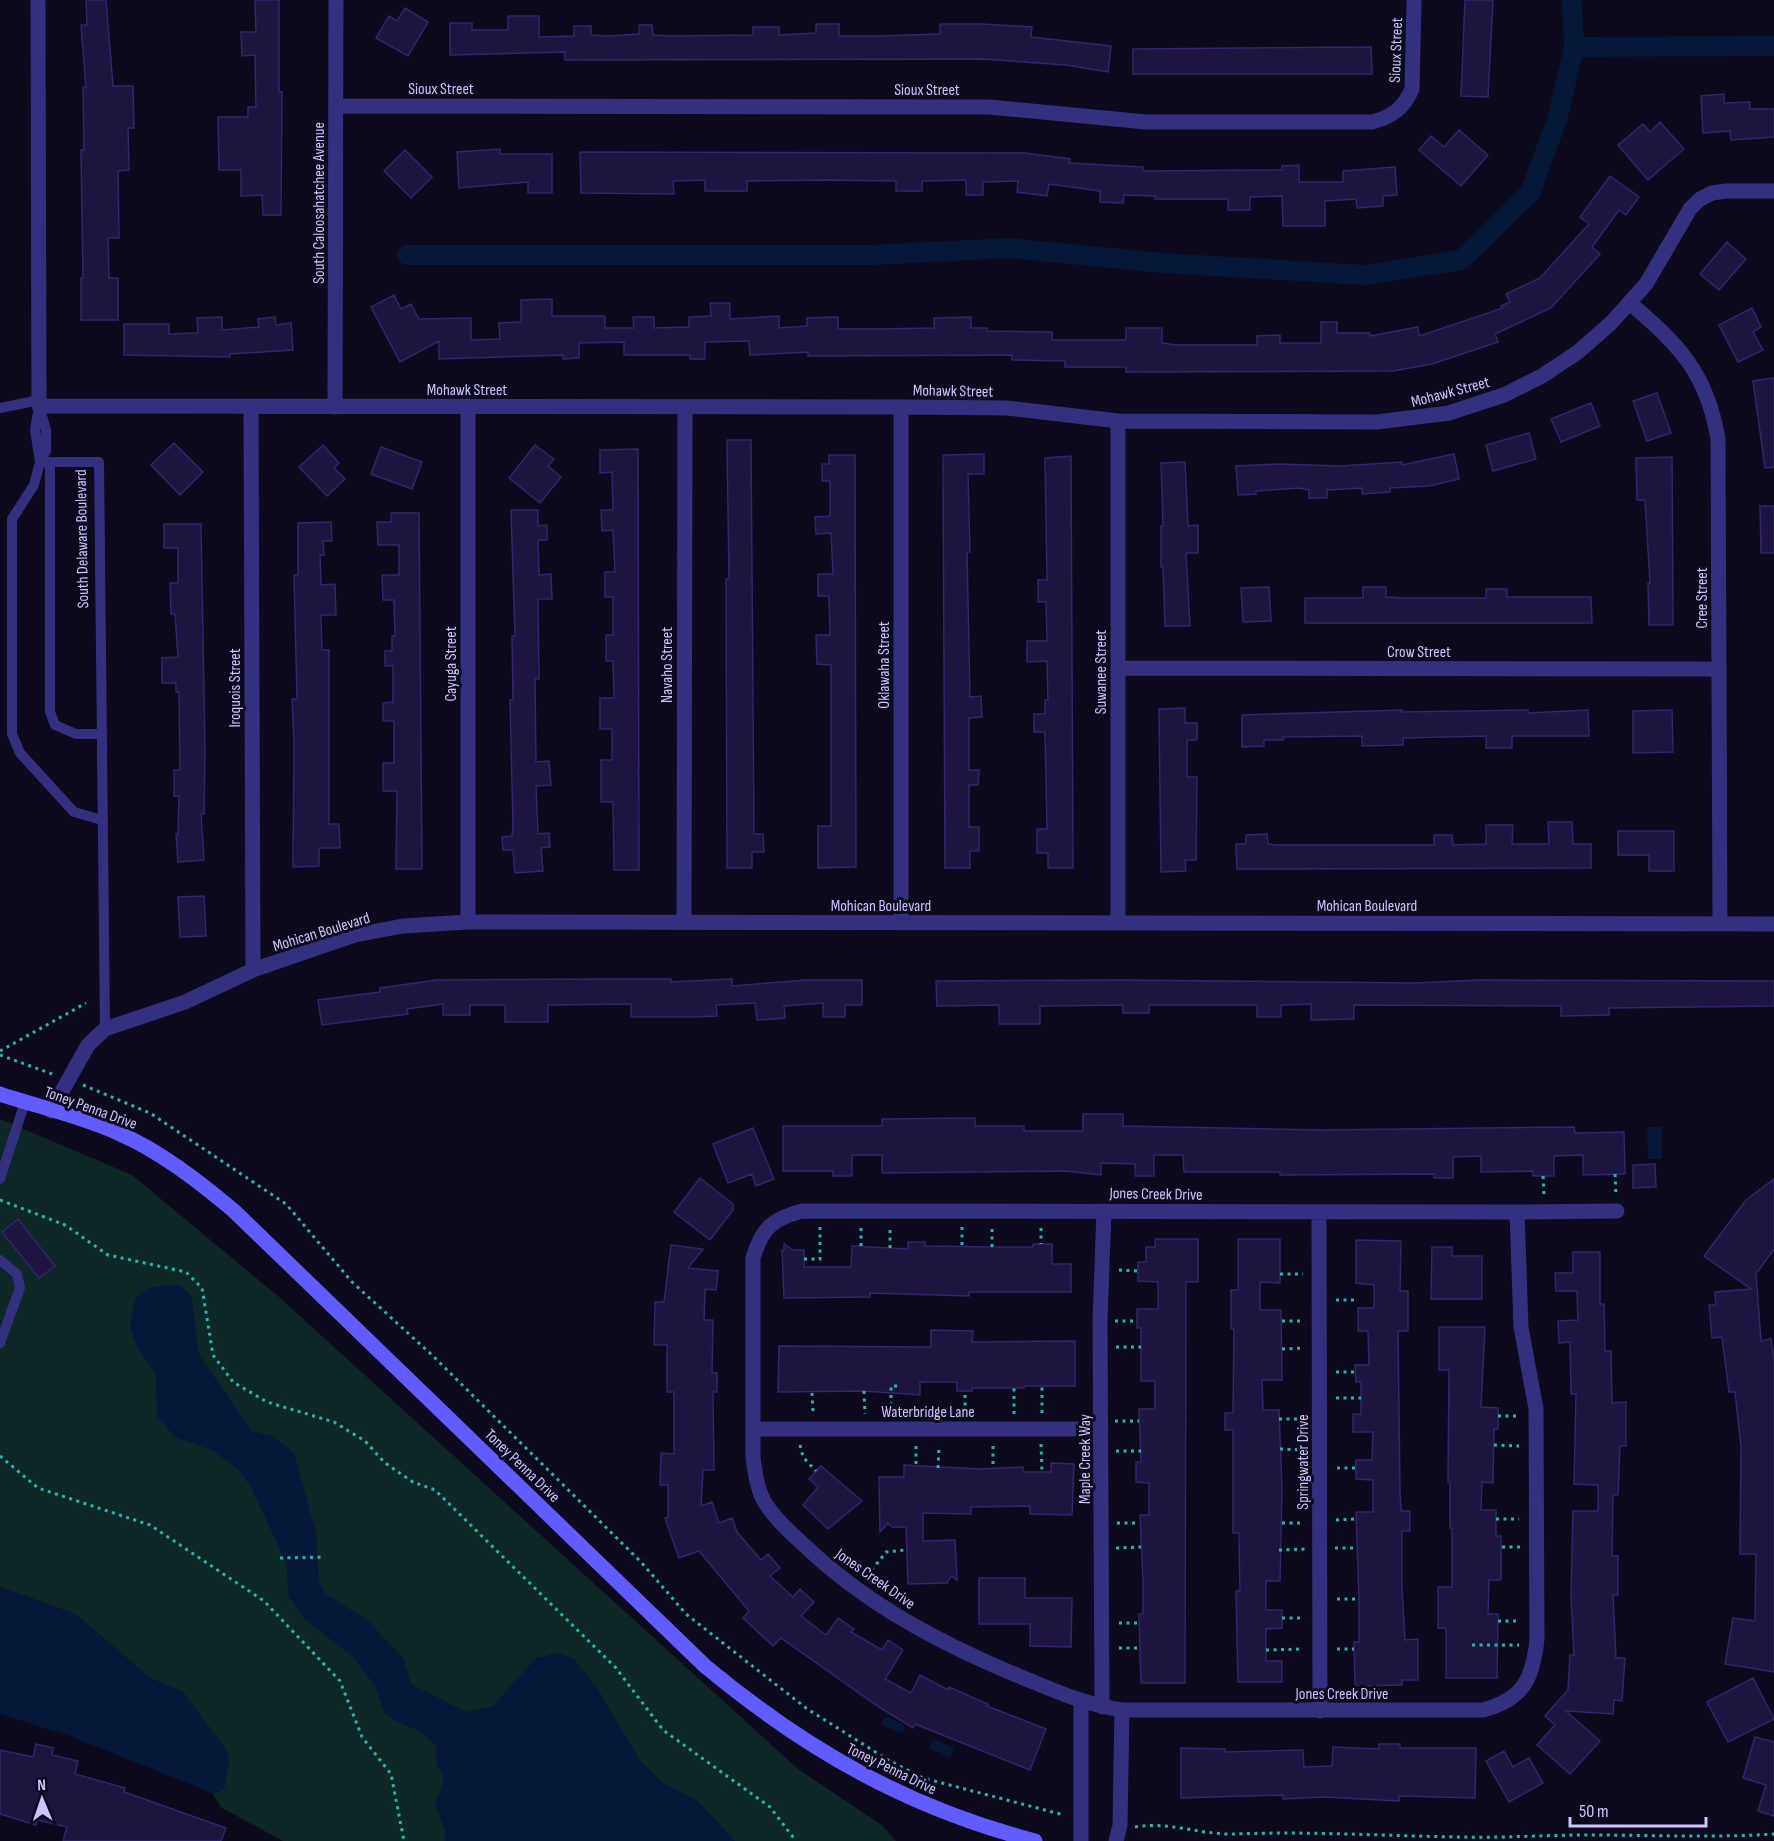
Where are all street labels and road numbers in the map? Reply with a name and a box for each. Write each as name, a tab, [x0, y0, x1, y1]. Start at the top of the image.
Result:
street label: Sioux Street	[1386, 17, 1407, 83]
street label: Sioux Street	[408, 80, 474, 99]
street label: Sioux Street	[894, 81, 960, 100]
street label: South Caloosahatchee Avenue	[310, 122, 329, 284]
street label: Mohawk Street	[1409, 373, 1492, 412]
street label: Mohawk Street	[427, 381, 507, 400]
street label: Mohawk Street	[913, 381, 993, 402]
street label: South Delaware Boulevard	[72, 469, 93, 609]
street label: Cree Street	[1693, 567, 1712, 629]
street label: Oklawaha Street	[875, 621, 894, 709]
street label: Cayuga Street	[442, 626, 461, 702]
street label: Navaho Street	[658, 627, 677, 703]
street label: Suwanee Street	[1092, 630, 1111, 714]
street label: Crow Street	[1387, 643, 1451, 662]
street label: Iroquois Street	[226, 648, 245, 728]
street label: Mohican Boulevard	[831, 897, 931, 916]
street label: Mohican Boulevard	[1317, 897, 1417, 916]
street label: Mohican Boulevard	[271, 909, 372, 956]
street label: Toney Penna Drive	[41, 1083, 140, 1134]
street label: Jones Creek Drive	[1108, 1184, 1203, 1205]
street label: Waterbridge Lane	[881, 1403, 975, 1422]
street label: Maple Creek Way	[1076, 1414, 1095, 1504]
street label: Springwater Drive	[1294, 1414, 1313, 1510]
street label: Toney Penna Drive	[480, 1425, 564, 1507]
street label: Jones Creek Drive	[831, 1544, 919, 1614]
street label: Jones Creek Drive	[1295, 1685, 1388, 1704]
street label: Toney Penna Drive	[843, 1739, 939, 1799]

